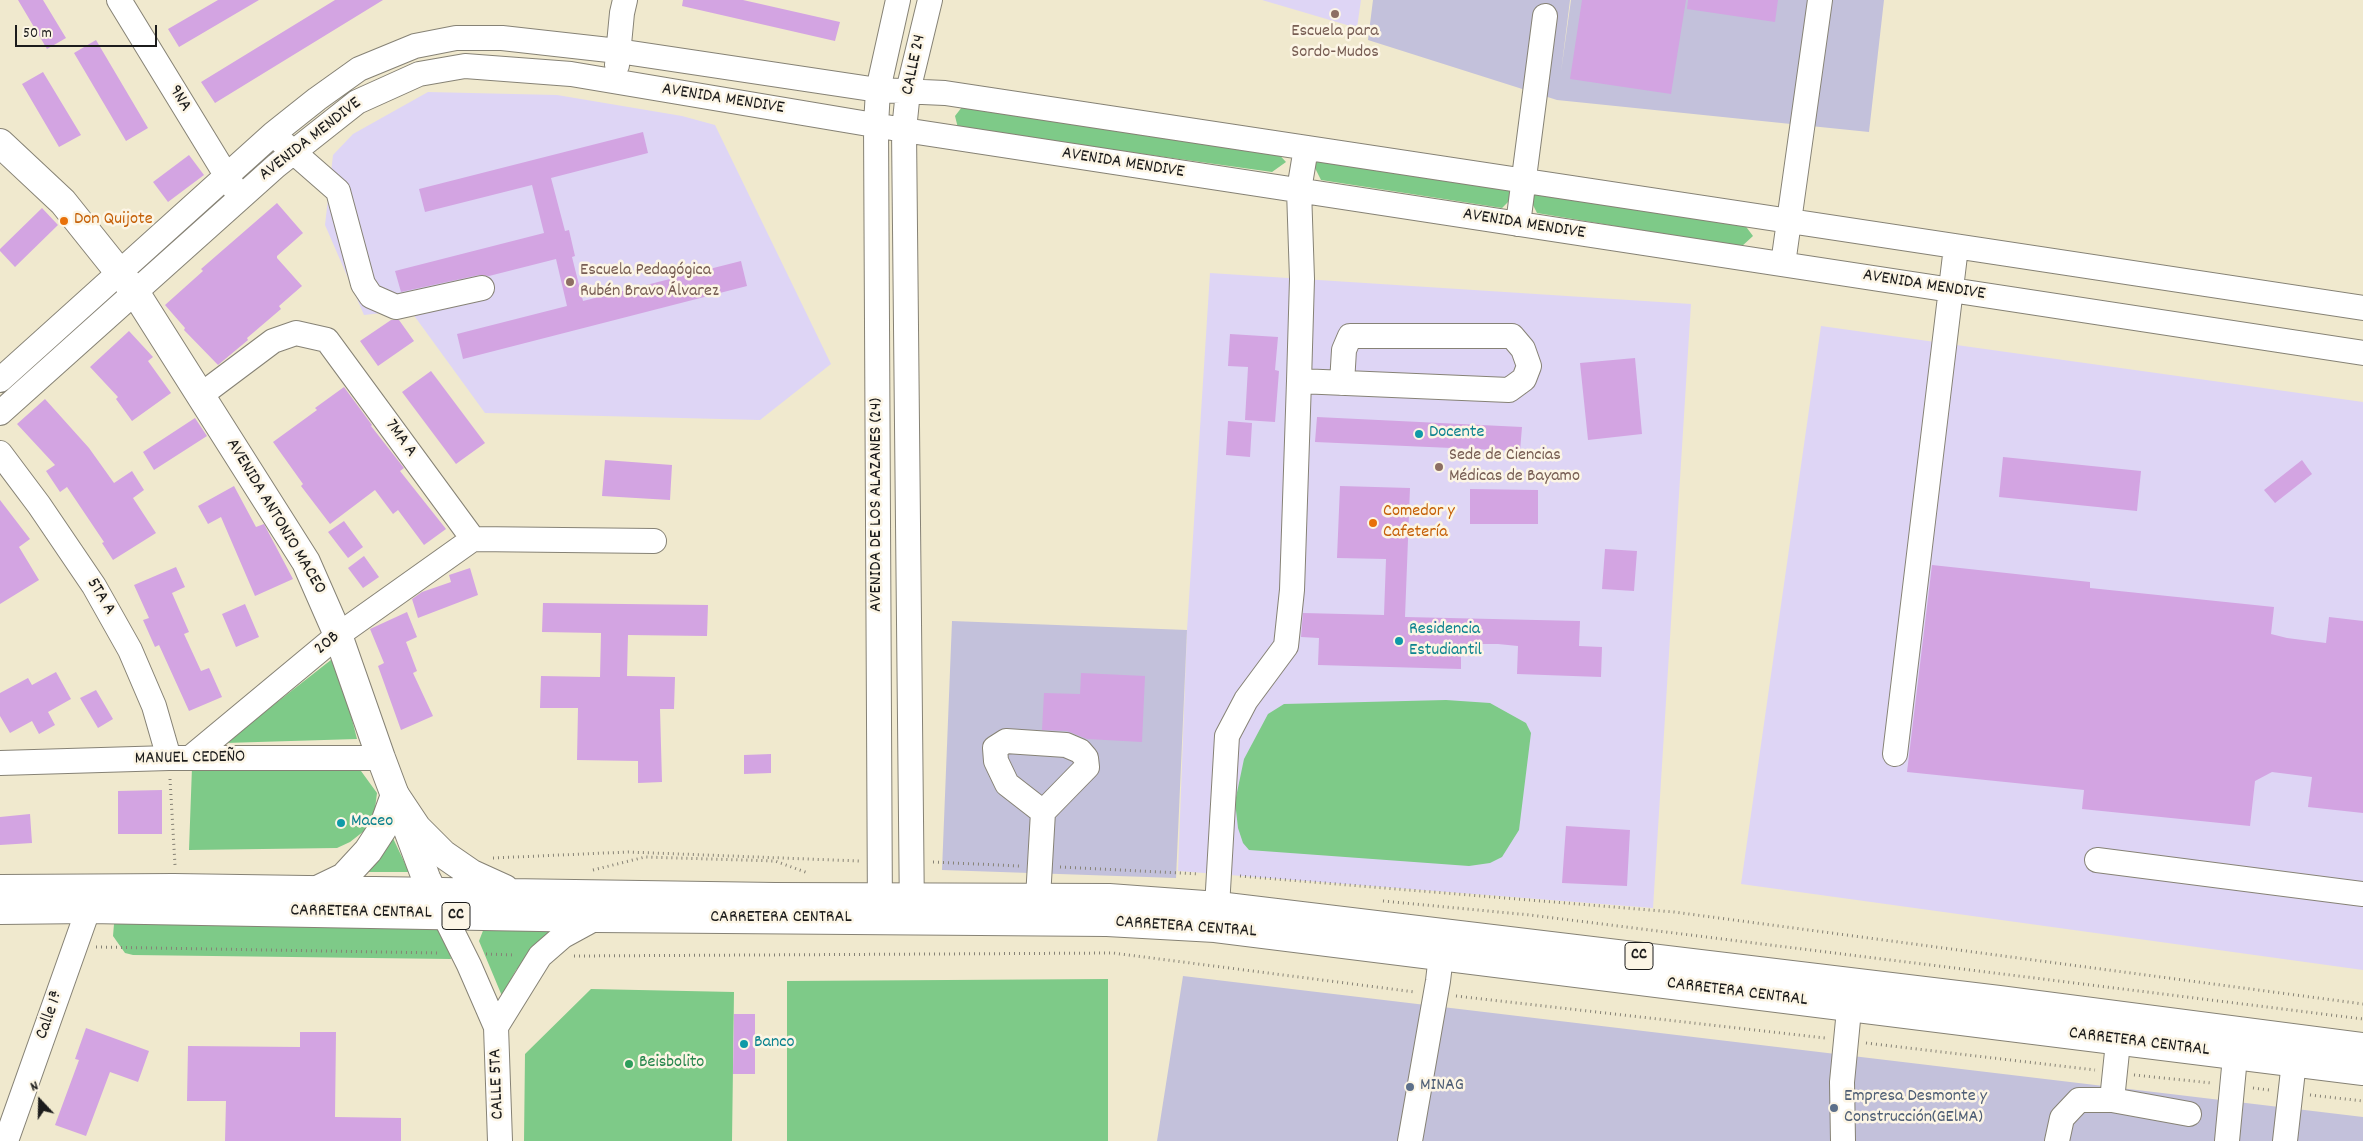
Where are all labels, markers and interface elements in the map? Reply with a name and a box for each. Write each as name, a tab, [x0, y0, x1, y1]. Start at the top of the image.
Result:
marker: Escuela para Sordo-Mudos	[1329, 8, 1341, 20]
scale bar	[18, 15, 160, 47]
place label: Escuela para Sordo-Mudos	[1291, 22, 1379, 64]
text: 50 m	[23, 23, 52, 45]
street label: CALLE 24	[898, 33, 932, 97]
street label: AVENIDA MENDIVE	[660, 80, 786, 120]
street label: 9NA	[163, 82, 195, 116]
street label: AVENIDA MENDIVE	[256, 93, 366, 187]
street label: AVENIDA MENDIVE	[1060, 144, 1186, 184]
street label: AVENIDA MENDIVE	[1461, 205, 1587, 245]
place label: Don Quijote	[74, 210, 153, 232]
marker: Don Quijote	[58, 215, 70, 227]
place label: Escuela Pedagógica Rubén Bravo Álvarez	[580, 261, 719, 304]
street label: AVENIDA MENDIVE	[1861, 266, 1987, 306]
marker: Escuela Pedagógica Rubén Bravo Álvarez	[564, 276, 576, 288]
street label: AVENIDA DE LOS ALAZANES (24)	[867, 398, 889, 612]
street label: 7MA A	[379, 416, 421, 462]
place label: Docente	[1429, 423, 1484, 445]
marker: Docente	[1413, 428, 1425, 440]
street label: AVENIDA ANTONIO MACEO	[220, 435, 330, 599]
place label: Sede de Ciencias Médicas de Bayamo	[1449, 446, 1580, 488]
marker: Sede de Ciencias Médicas de Bayamo	[1433, 461, 1445, 473]
place label: Comedor y Cafetería	[1383, 502, 1455, 544]
marker: Comedor y Cafetería	[1367, 517, 1379, 529]
street label: 5TA A	[81, 575, 119, 619]
place label: Residencia Estudiantil	[1409, 620, 1482, 662]
street label: 20B	[311, 627, 345, 661]
marker: Residencia Estudiantil	[1393, 635, 1405, 647]
street label: MANUEL CEDEÑO	[134, 747, 246, 771]
place label: Maceo	[351, 812, 393, 834]
marker: Maceo	[335, 817, 347, 829]
street label: CARRETERA CENTRAL	[290, 901, 432, 925]
road number: CC	[442, 902, 470, 929]
street label: CARRETERA CENTRAL	[710, 908, 852, 930]
street label: CARRETERA CENTRAL	[1115, 912, 1257, 944]
road number: CC	[1625, 942, 1653, 969]
street label: CARRETERA CENTRAL	[1665, 974, 1809, 1012]
street label: Calle 1ª	[32, 987, 70, 1043]
street label: CARRETERA CENTRAL	[2067, 1024, 2211, 1062]
place label: Banco	[754, 1033, 795, 1055]
marker: Banco	[738, 1038, 750, 1050]
street label: CALLE 5TA	[486, 1048, 510, 1120]
place label: Beisbolito	[639, 1053, 704, 1075]
marker: Beisbolito	[623, 1058, 635, 1070]
north arrow	[15, 1076, 65, 1126]
text: N	[28, 1076, 41, 1098]
place label: MINAG	[1420, 1076, 1464, 1098]
marker: MINAG	[1404, 1081, 1416, 1093]
place label: Empresa Desmonte y Construcción(GElMA)	[1844, 1087, 1987, 1130]
marker: Empresa Desmonte y Construcción(GElMA)	[1828, 1102, 1840, 1114]

